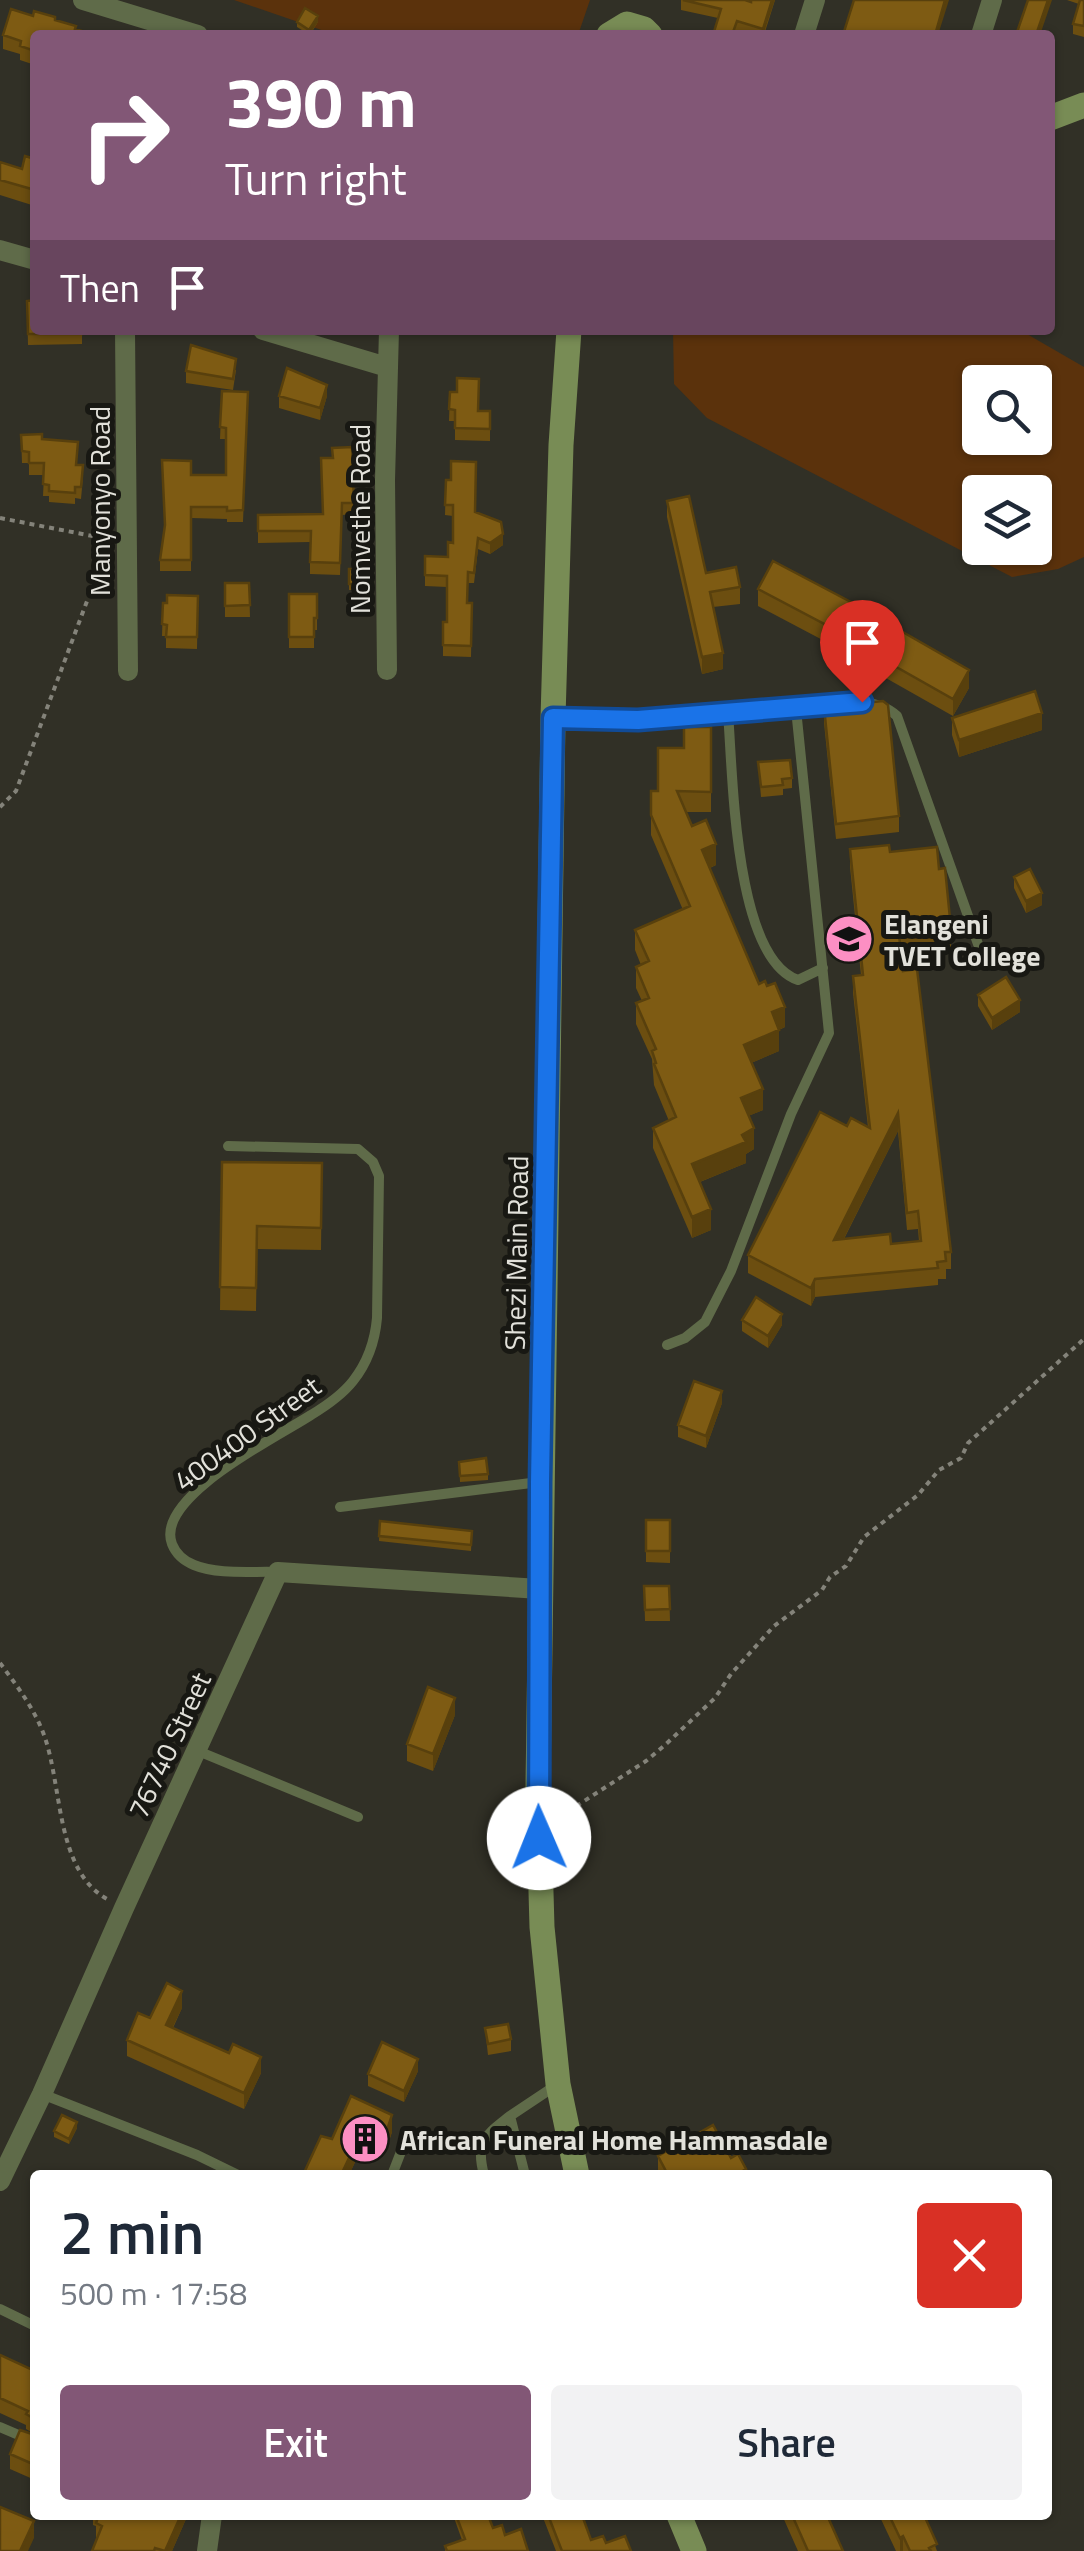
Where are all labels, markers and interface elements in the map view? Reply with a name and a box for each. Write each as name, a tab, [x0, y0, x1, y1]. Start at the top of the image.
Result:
text: 390 m	[225, 48, 417, 154]
icon: right	[60, 70, 190, 200]
text: Turn right	[225, 144, 407, 212]
text: Then	[60, 259, 140, 317]
icon: arrive	[160, 260, 215, 315]
map controls	[962, 365, 1052, 565]
button: search	[962, 365, 1052, 455]
street label: Manyonyo Road	[78, 406, 121, 596]
street label: Nomvethe Road	[338, 424, 381, 614]
button: layers	[962, 475, 1052, 565]
pin	[820, 600, 905, 703]
icon: arrive	[835, 615, 890, 670]
place label: Elangeni TVET College	[884, 902, 1041, 977]
school or university icon: Elangeni TVET College	[823, 913, 875, 965]
street label: Shezi Main Road	[493, 1155, 539, 1351]
street label: 400400 Street	[165, 1365, 330, 1501]
street label: 76740 Street	[116, 1665, 222, 1825]
position arrow	[487, 1786, 591, 1890]
building icon: African Funeral Home Hammasdale	[339, 2113, 391, 2165]
place label: African Funeral Home Hammasdale	[400, 2118, 828, 2161]
text: 2 min	[60, 2186, 204, 2277]
button: close	[917, 2203, 1022, 2308]
text: 500 m · 17:58	[60, 2269, 247, 2317]
button: Exit	[60, 2385, 531, 2500]
button: Share	[551, 2385, 1022, 2500]

